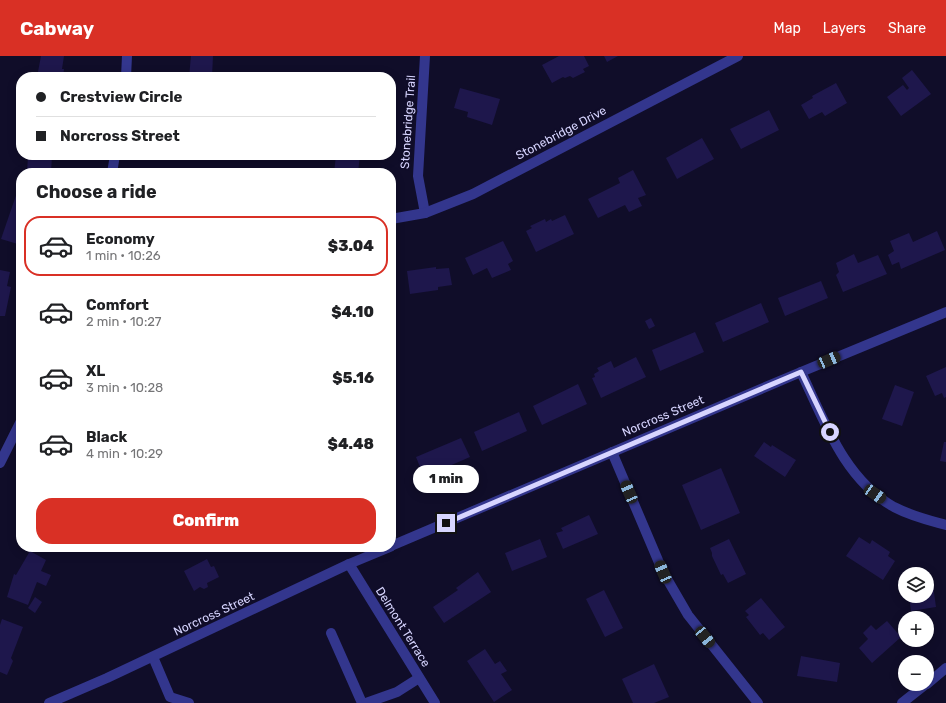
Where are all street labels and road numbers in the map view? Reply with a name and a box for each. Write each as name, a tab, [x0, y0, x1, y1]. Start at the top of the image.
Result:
street label: Stonebridge Trail	[398, 74, 418, 169]
street label: Stonebridge Drive	[513, 103, 609, 163]
street label: Norcross Street	[620, 392, 706, 440]
street label: Delmont Terrace	[373, 584, 433, 670]
street label: Norcross Street	[171, 589, 257, 639]

